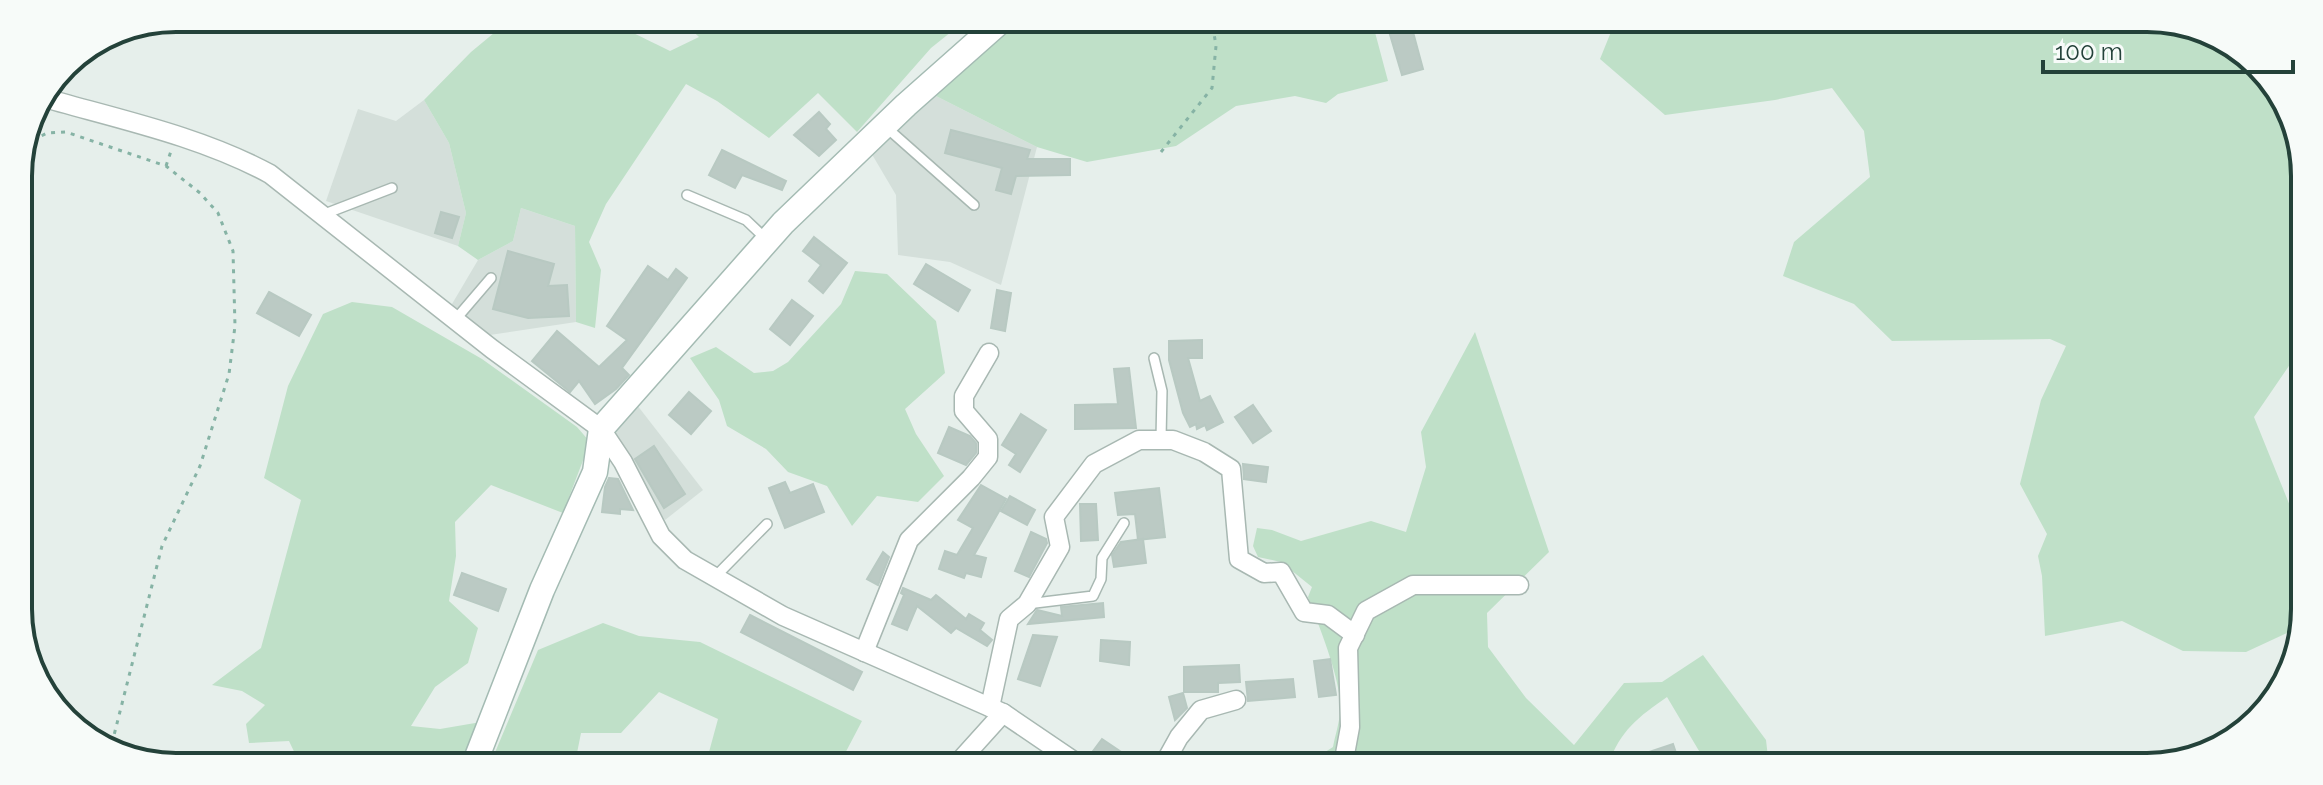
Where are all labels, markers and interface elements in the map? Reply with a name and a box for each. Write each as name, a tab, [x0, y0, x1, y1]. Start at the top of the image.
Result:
scale bar	[2043, 24, 2293, 74]
text: 100 m	[2055, 37, 2123, 66]

